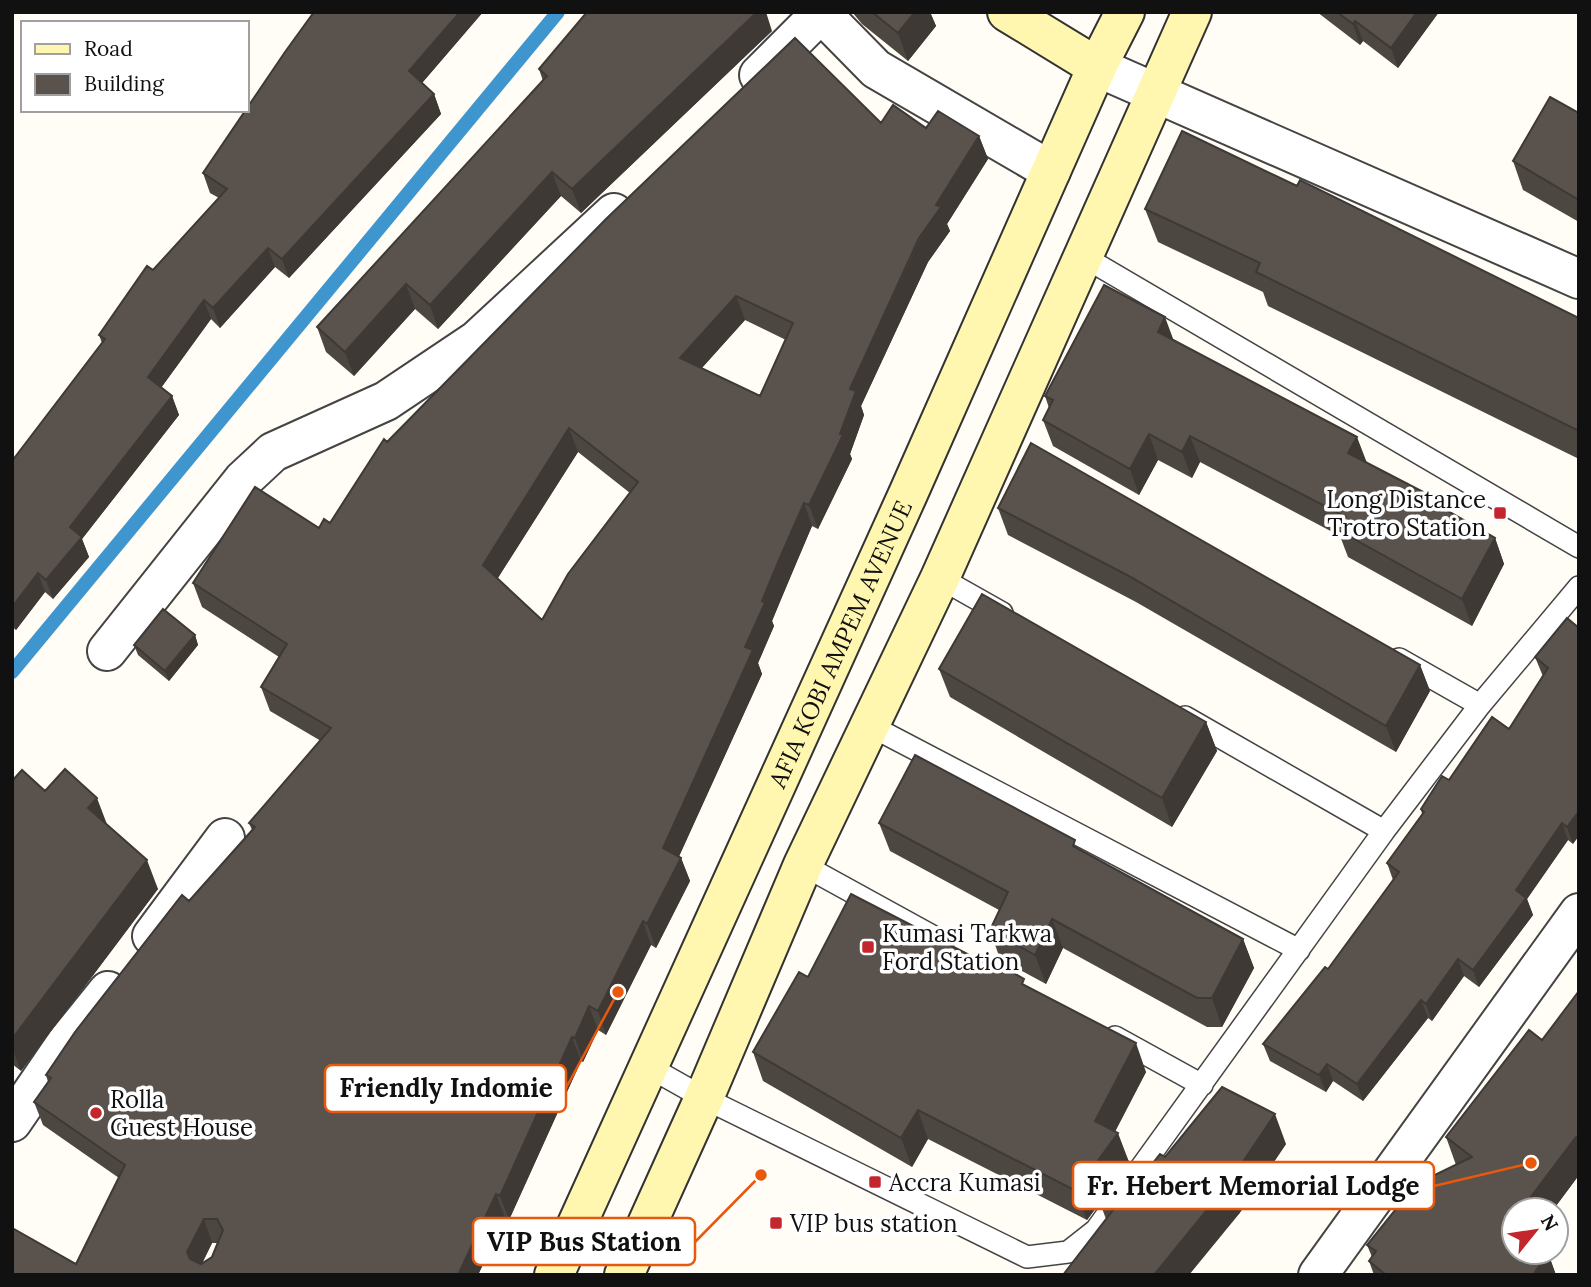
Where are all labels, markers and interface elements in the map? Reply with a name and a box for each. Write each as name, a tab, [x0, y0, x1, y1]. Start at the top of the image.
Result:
legend	[21, 21, 248, 112]
text: Road	[84, 35, 133, 62]
text: Building	[84, 70, 164, 97]
place label: Long Distance Trotro Station	[1326, 484, 1486, 543]
street label: AFIA KOBI AMPEM AVENUE	[761, 495, 919, 793]
marker: Long Distance Trotro Station	[1492, 505, 1508, 521]
place label: Kumasi Tarkwa Ford Station	[882, 918, 1052, 977]
marker: Kumasi Tarkwa Ford Station	[860, 939, 876, 955]
callout: Friendly Indomie	[325, 1065, 566, 1112]
text: Friendly Indomie	[339, 1071, 553, 1104]
place label: Rolla Guest House	[110, 1084, 253, 1143]
marker: Rolla Guest House	[88, 1105, 104, 1121]
callout: Fr. Hebert Memorial Lodge	[1073, 1162, 1434, 1209]
place label: Accra Kumasi	[888, 1167, 1041, 1198]
text: Fr. Hebert Memorial Lodge	[1087, 1169, 1419, 1202]
marker: Accra Kumasi	[867, 1174, 883, 1190]
north arrow	[1500, 1196, 1570, 1266]
place label: VIP bus station	[789, 1208, 958, 1239]
text: N	[1536, 1210, 1564, 1235]
marker: VIP bus station	[768, 1215, 784, 1231]
callout: VIP Bus Station	[473, 1218, 695, 1265]
text: VIP Bus Station	[487, 1225, 682, 1258]

